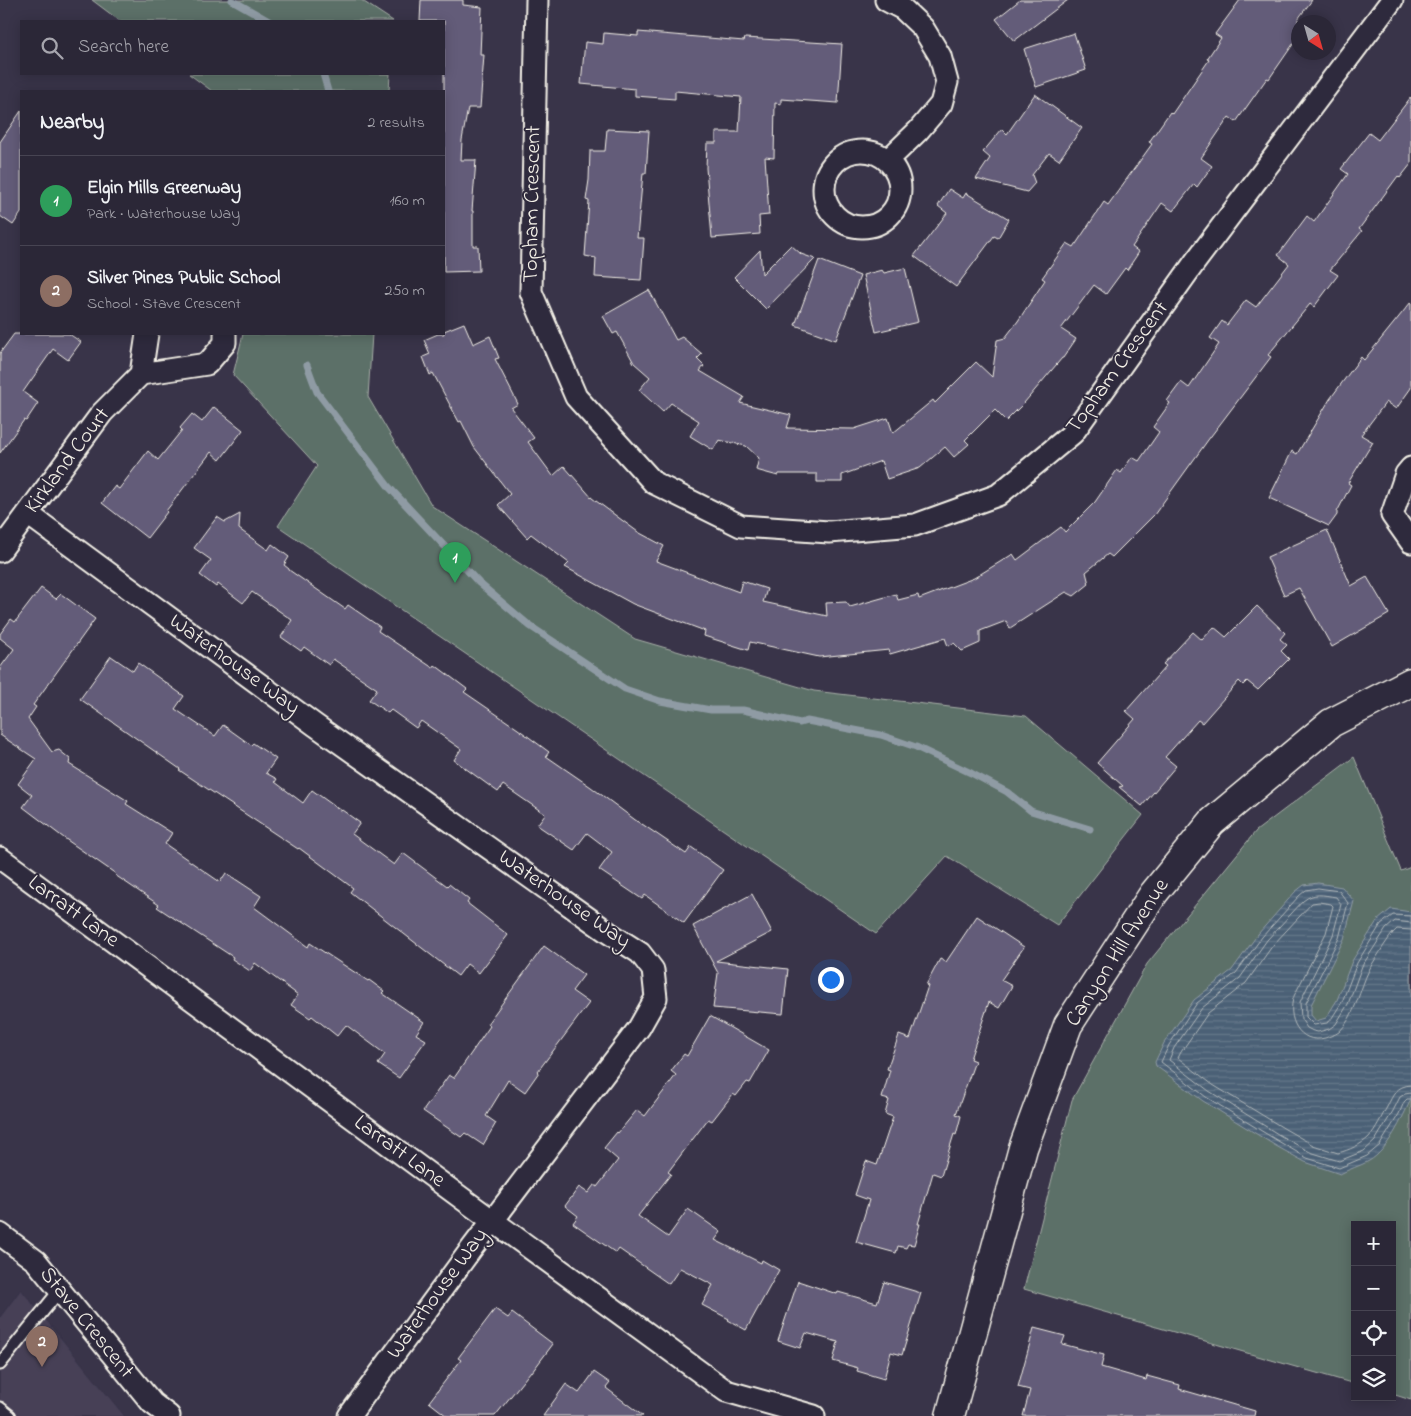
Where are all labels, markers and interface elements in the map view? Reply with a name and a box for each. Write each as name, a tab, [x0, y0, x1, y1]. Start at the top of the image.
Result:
north arrow	[1291, 15, 1336, 60]
search box	[20, 20, 445, 75]
icon: search	[38, 34, 66, 62]
text: Search here	[78, 34, 169, 61]
text: Nearby	[40, 108, 104, 138]
text: 2 results	[367, 111, 425, 135]
street label: Topham Crescent	[516, 125, 550, 283]
text: Elgin Mills Greenway	[87, 175, 241, 202]
text: 1	[53, 189, 59, 213]
text: 160 m	[390, 189, 425, 213]
text: Park · Waterhouse Way	[87, 202, 240, 226]
text: Silver Pines Public School	[87, 265, 280, 292]
text: 2	[52, 279, 60, 303]
text: 250 m	[385, 279, 425, 303]
text: School · Stave Crescent	[87, 292, 241, 316]
street label: Topham Crescent	[1059, 295, 1177, 441]
street label: Kirkland Court	[17, 401, 119, 521]
pin: 1	[439, 542, 471, 583]
street label: Waterhouse Way	[161, 606, 306, 724]
street label: Waterhouse Way	[491, 842, 637, 958]
street label: Larratt Lane	[20, 868, 126, 956]
street label: Canyon Hill Avenue	[1058, 873, 1179, 1034]
your location	[818, 967, 844, 993]
street label: Larratt Lane	[346, 1108, 452, 1196]
map controls	[1351, 1221, 1396, 1401]
button: +	[1351, 1221, 1396, 1266]
street label: Waterhouse Way	[379, 1222, 497, 1367]
street label: Stave Crescent	[31, 1260, 142, 1386]
button: −	[1351, 1266, 1396, 1311]
button: locate	[1351, 1311, 1396, 1356]
pin: 2	[26, 1326, 58, 1367]
button: layers	[1351, 1356, 1396, 1401]

